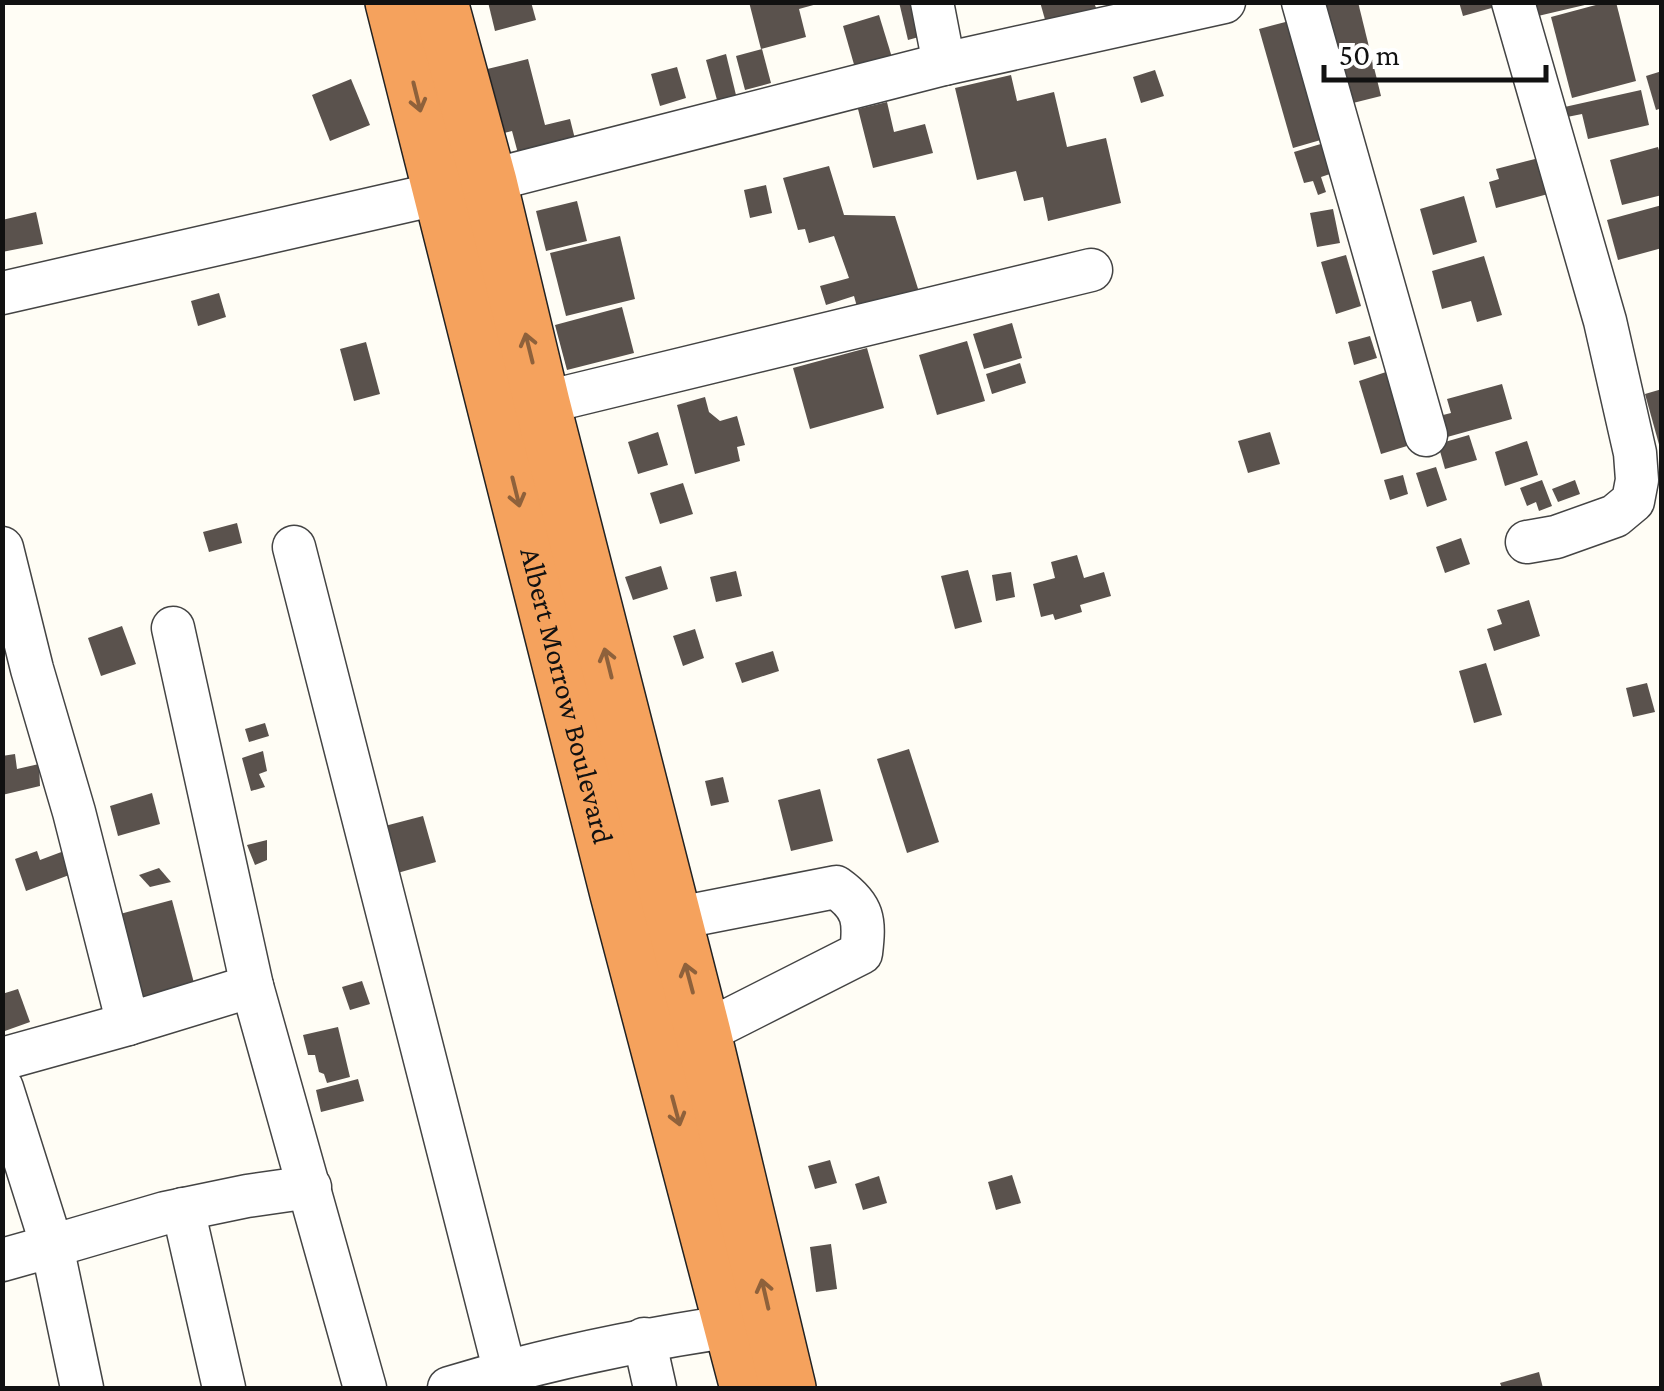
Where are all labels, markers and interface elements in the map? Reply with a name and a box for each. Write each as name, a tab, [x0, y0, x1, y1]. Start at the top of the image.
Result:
scale bar	[1324, 20, 1546, 82]
text: 50 m	[1339, 38, 1400, 71]
one-way arrow	[409, 81, 428, 112]
one-way arrow	[519, 333, 537, 365]
one-way arrow	[507, 476, 526, 507]
street label: Albert Morrow Boulevard	[515, 544, 621, 847]
one-way arrow	[598, 648, 616, 680]
one-way arrow	[678, 963, 697, 994]
one-way arrow	[667, 1095, 686, 1126]
one-way arrow	[755, 1279, 773, 1311]

